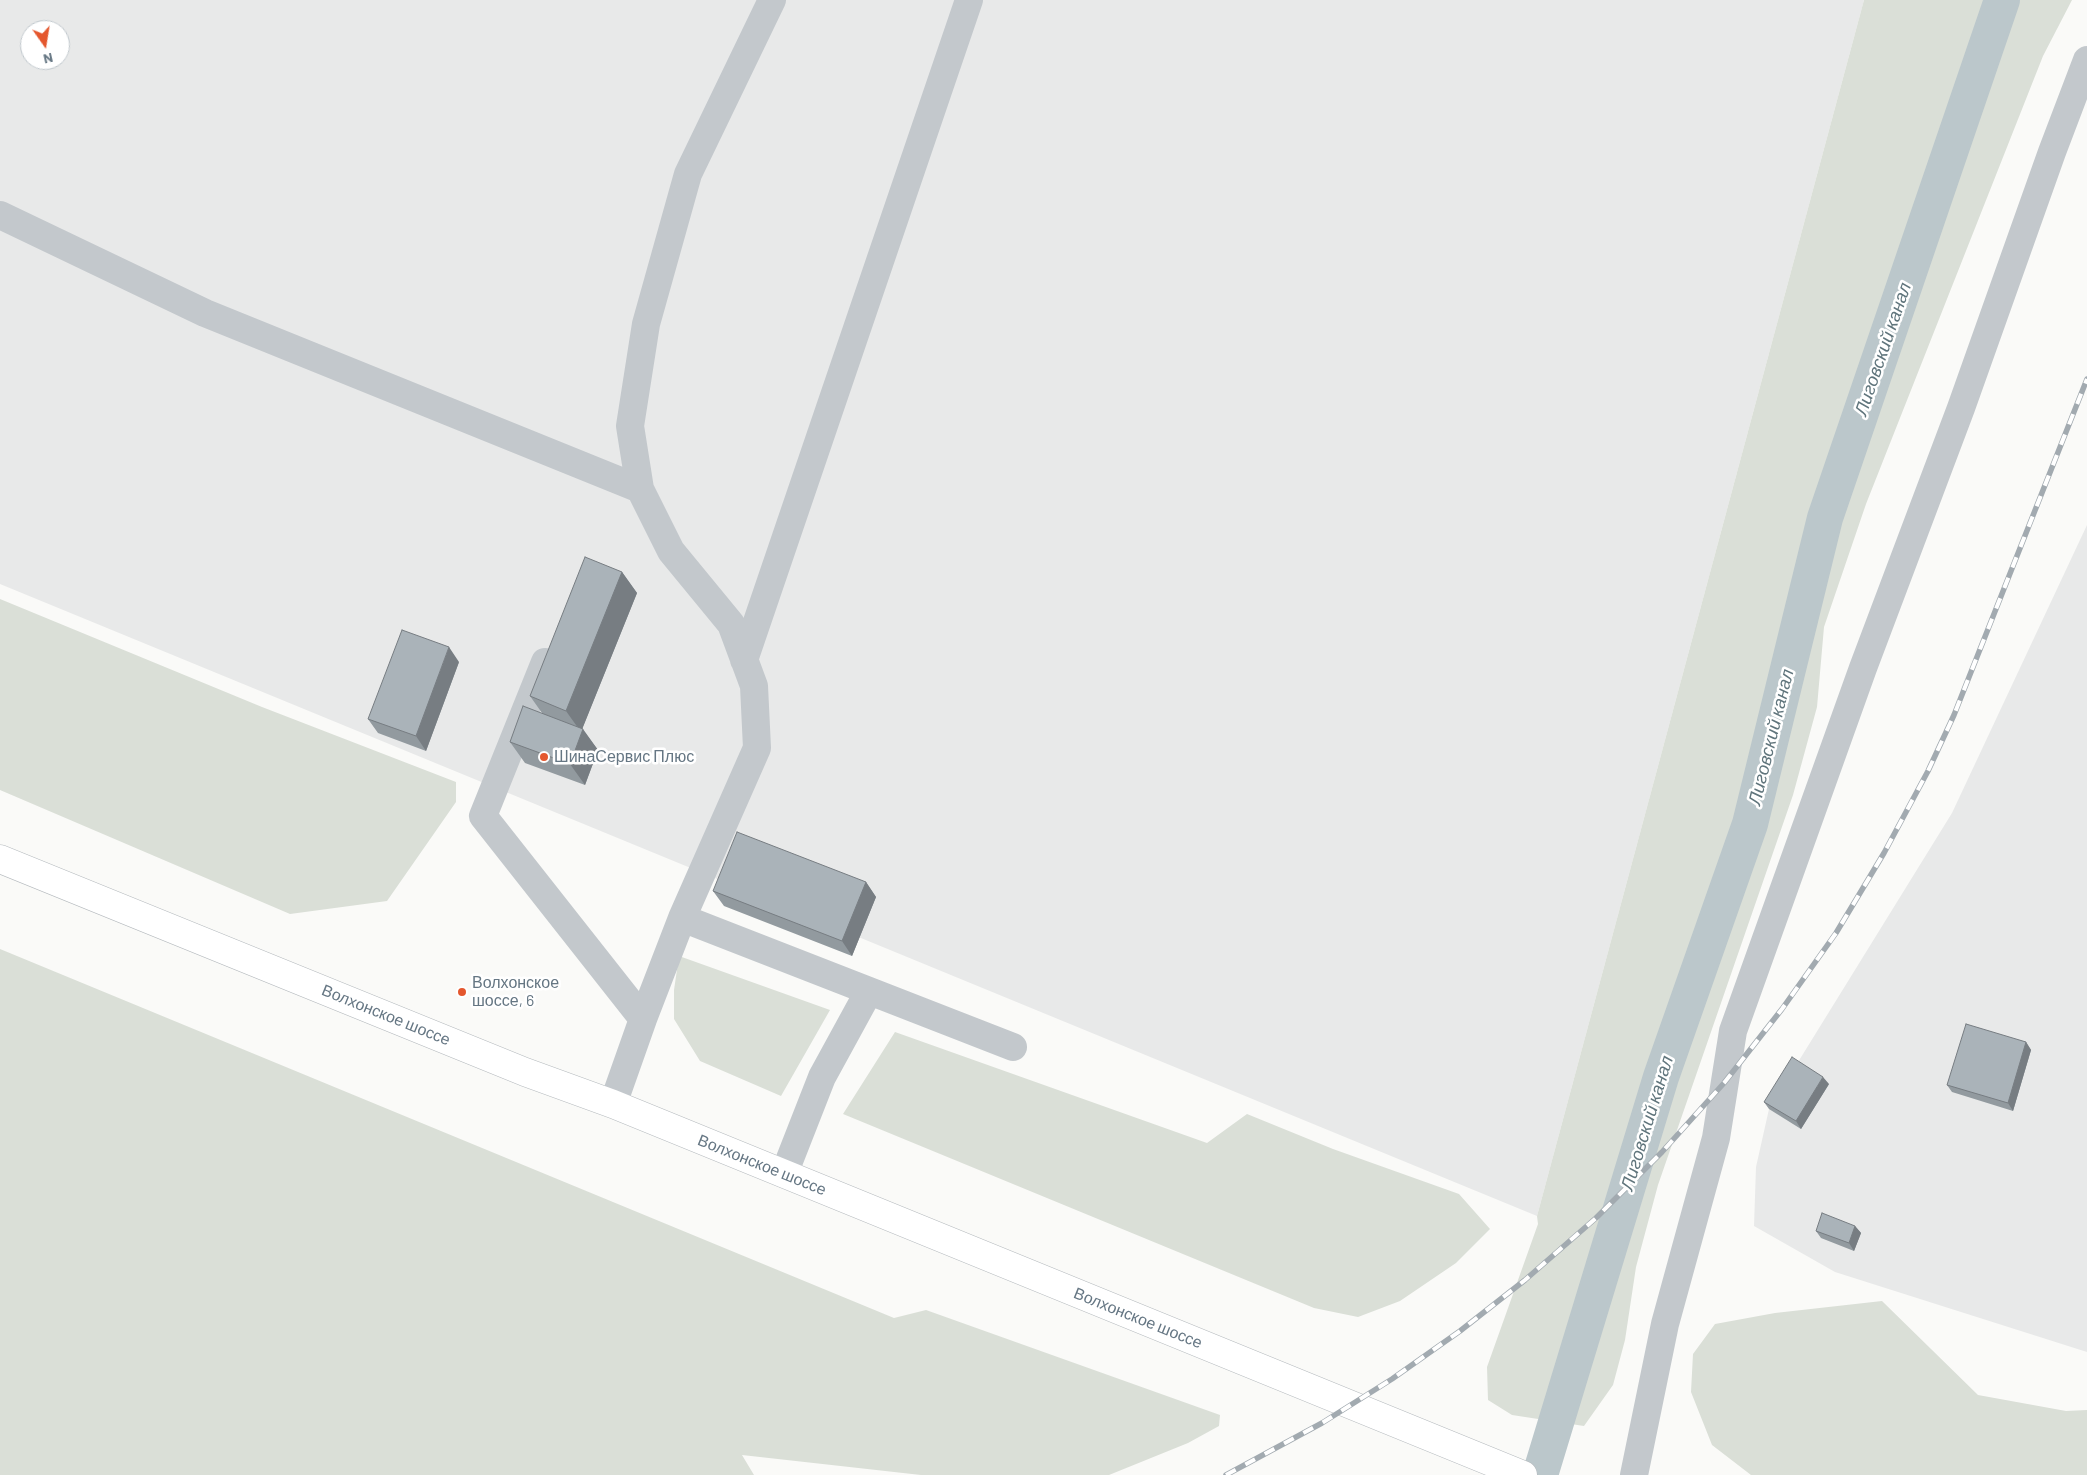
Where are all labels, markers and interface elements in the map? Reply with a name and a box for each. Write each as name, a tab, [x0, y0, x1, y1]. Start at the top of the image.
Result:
north arrow	[20, 20, 70, 70]
text: N	[42, 50, 55, 68]
water label: Лиговский канал	[1850, 280, 1916, 418]
water label: Лиговский канал	[1744, 667, 1798, 807]
place label: ШинаСервис Плюс	[554, 747, 694, 767]
marker: ШинаСервис Плюс	[538, 751, 550, 763]
place label: Волхонское шоссе, 6	[472, 973, 559, 1011]
street label: Волхонское шоссе	[319, 980, 453, 1050]
marker: Волхонское шоссе, 6	[456, 986, 468, 998]
water label: Лиговский канал	[1616, 1053, 1678, 1193]
street label: Волхонское шоссе	[695, 1130, 829, 1200]
street label: Волхонское шоссе	[1071, 1283, 1205, 1353]

